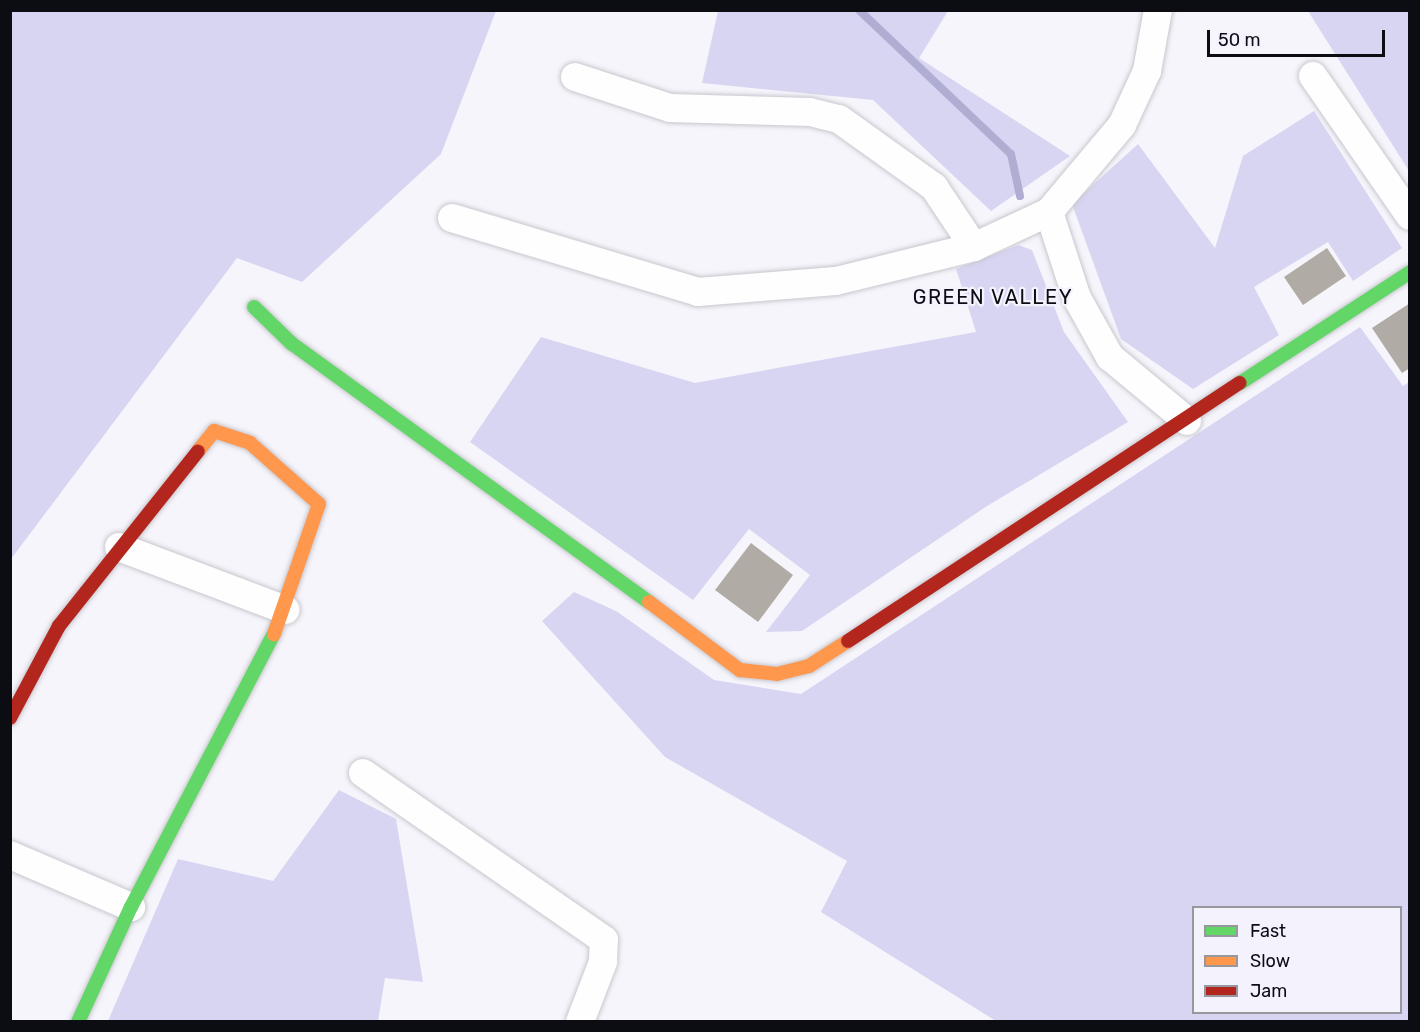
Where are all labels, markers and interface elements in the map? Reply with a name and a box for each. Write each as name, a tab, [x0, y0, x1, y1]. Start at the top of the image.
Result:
scale bar	[1210, 18, 1388, 56]
text: 50 m	[1218, 29, 1261, 51]
district label: GREEN VALLEY	[913, 285, 1073, 309]
legend	[1192, 906, 1402, 1014]
text: Fast	[1250, 920, 1286, 942]
text: Slow	[1250, 950, 1290, 972]
text: Jam	[1250, 980, 1287, 1002]

